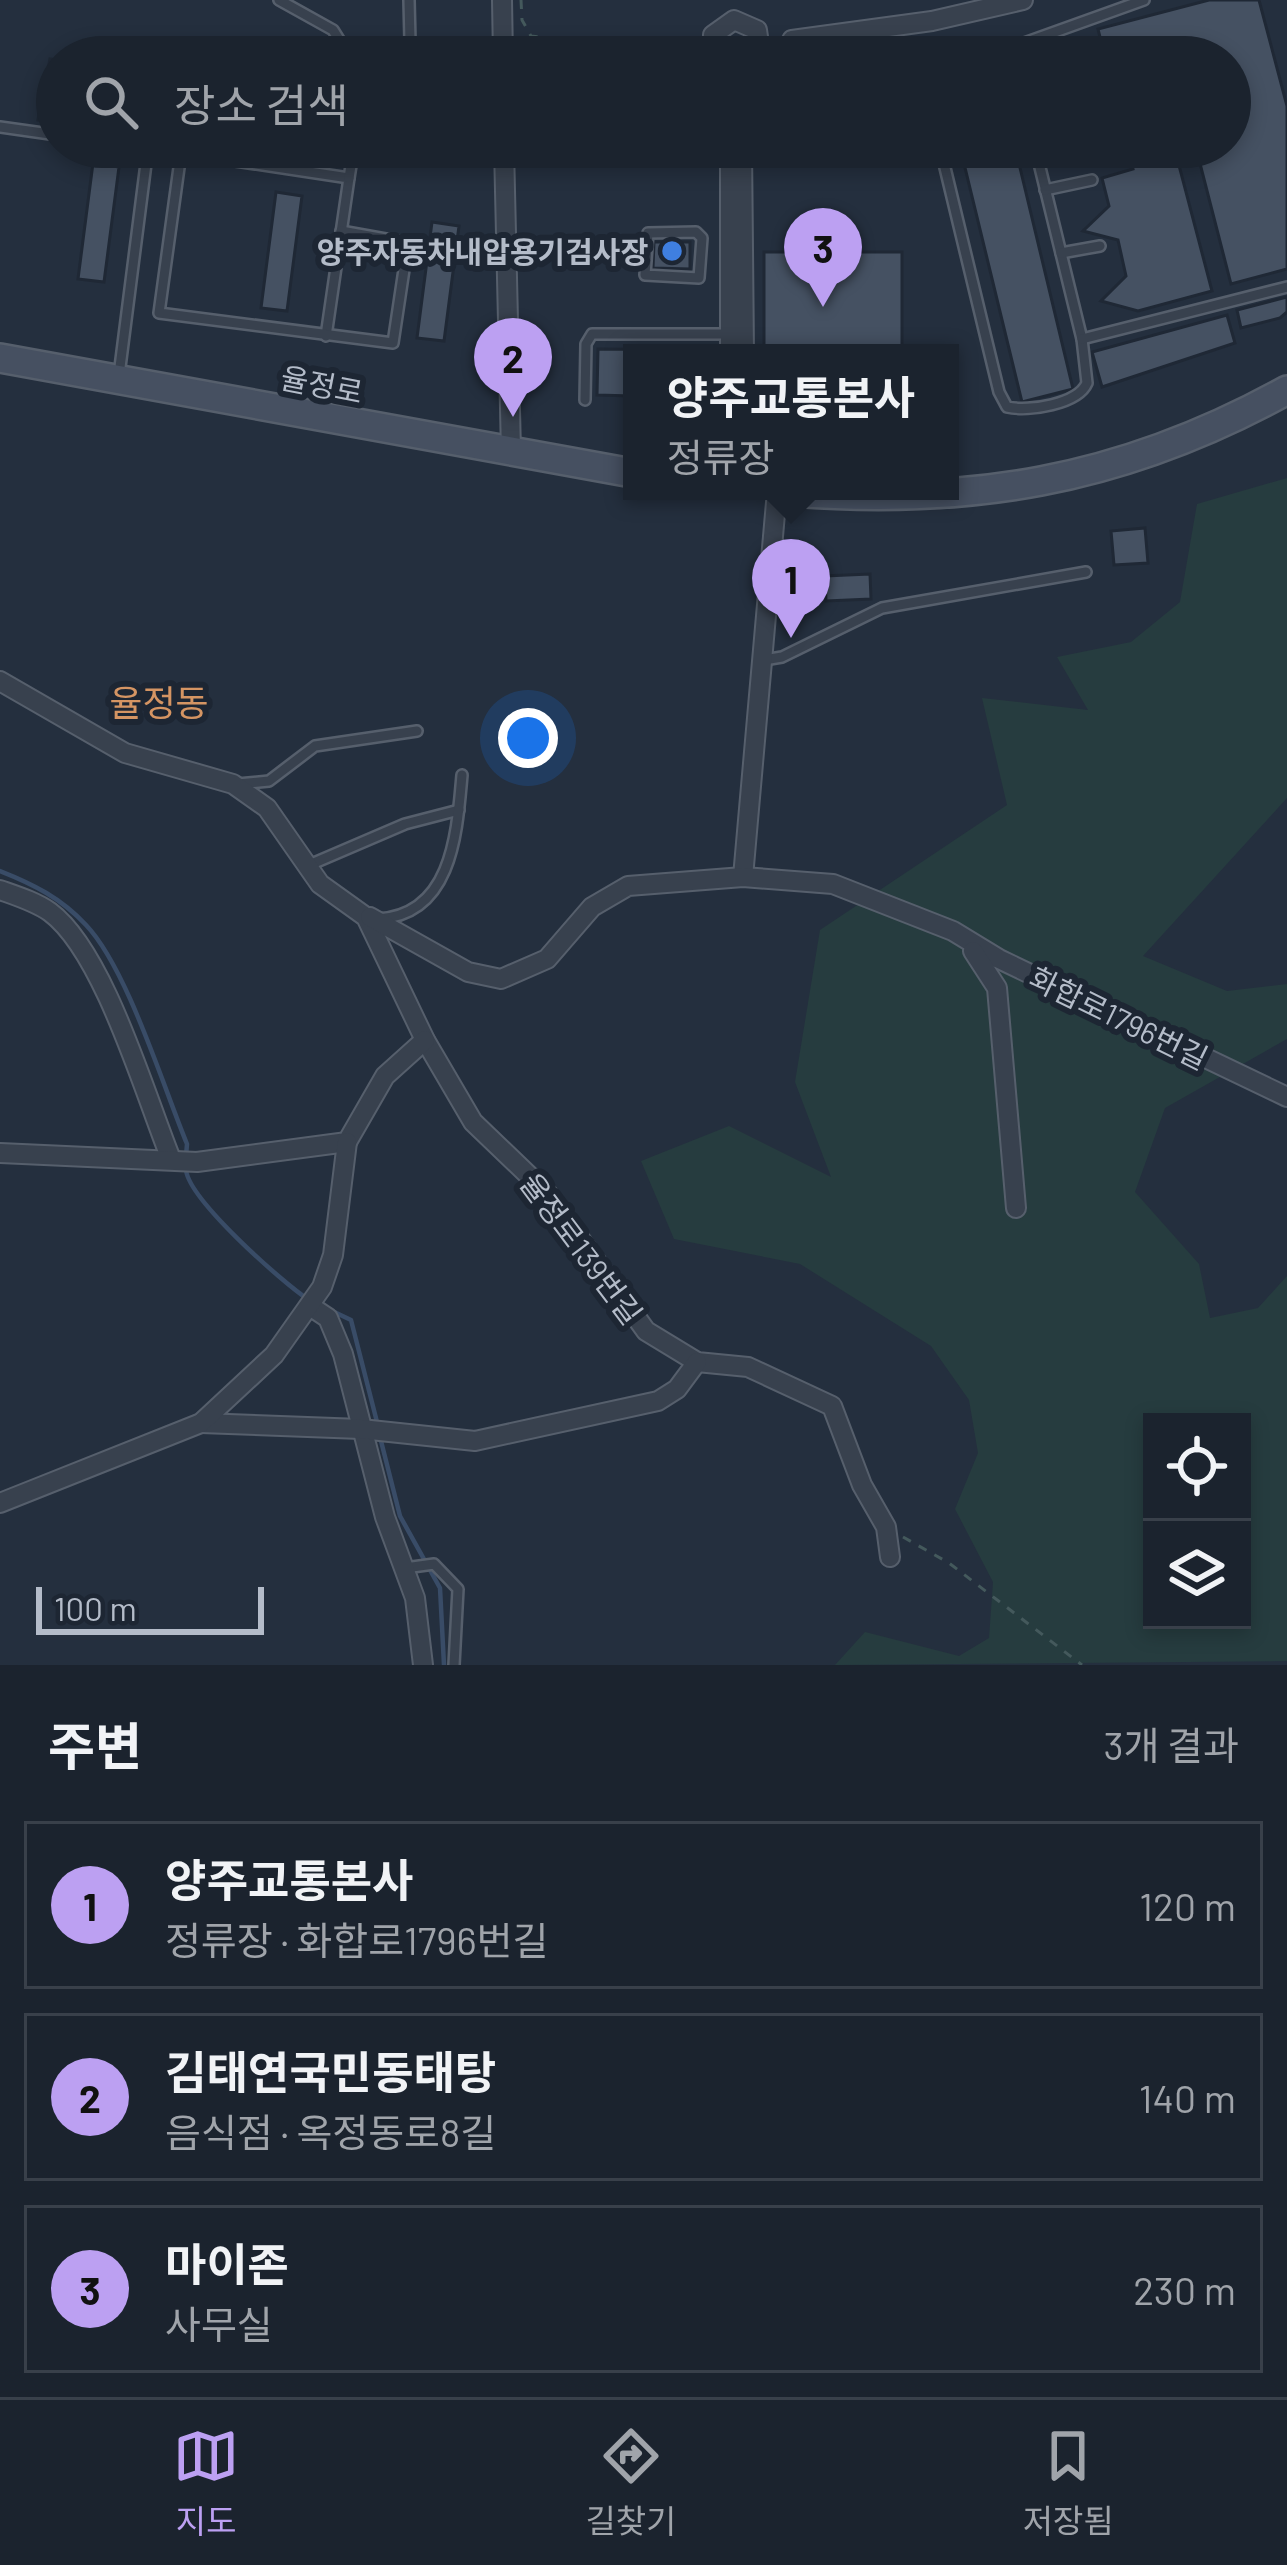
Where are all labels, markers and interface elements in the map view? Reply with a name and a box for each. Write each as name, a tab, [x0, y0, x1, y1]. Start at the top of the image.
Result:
search box	[36, 36, 1251, 168]
icon: search	[78, 69, 144, 135]
text: 장소 검색	[174, 77, 349, 131]
pin: 3	[784, 208, 862, 307]
place label: 양주자동차내압용기검사장	[317, 233, 648, 269]
marker: 양주자동차내압용기검사장	[659, 238, 685, 264]
pin: 2	[474, 318, 552, 417]
popup	[623, 344, 959, 500]
street label: 율정로	[278, 358, 366, 410]
text: 양주교통본사	[667, 369, 915, 423]
text: 정류장	[667, 433, 774, 480]
pin: 1	[752, 539, 830, 638]
district label: 율정동	[109, 680, 209, 723]
your location	[498, 708, 558, 768]
street label: 화합로1796번길	[1024, 958, 1214, 1076]
street label: 율정로139번길	[514, 1165, 650, 1331]
map controls	[1143, 1413, 1251, 1629]
button: locate	[1143, 1413, 1251, 1521]
button: layers	[1143, 1521, 1251, 1629]
scale bar	[36, 1581, 264, 1634]
text: 100 m	[54, 1588, 137, 1628]
text: 주변	[48, 1714, 142, 1775]
text: 3개 결과	[1103, 1721, 1239, 1768]
text: 양주교통본사	[165, 1852, 413, 1906]
text: 1	[83, 1882, 97, 1929]
text: 120 m	[1139, 1882, 1236, 1929]
text: 정류장 · 화합로1796번길	[165, 1916, 548, 1963]
text: 김태연국민동태탕	[165, 2044, 496, 2098]
text: 2	[79, 2074, 101, 2121]
text: 140 m	[1139, 2074, 1236, 2121]
text: 음식점 · 옥정동로8길	[165, 2108, 496, 2155]
text: 마이존	[165, 2236, 289, 2290]
text: 3	[79, 2266, 101, 2313]
text: 230 m	[1133, 2266, 1236, 2313]
text: 사무실	[165, 2300, 273, 2347]
tab: 지도	[173, 2423, 239, 2543]
tab: 길찾기	[585, 2423, 676, 2543]
tab: 저장됨	[1023, 2423, 1114, 2543]

